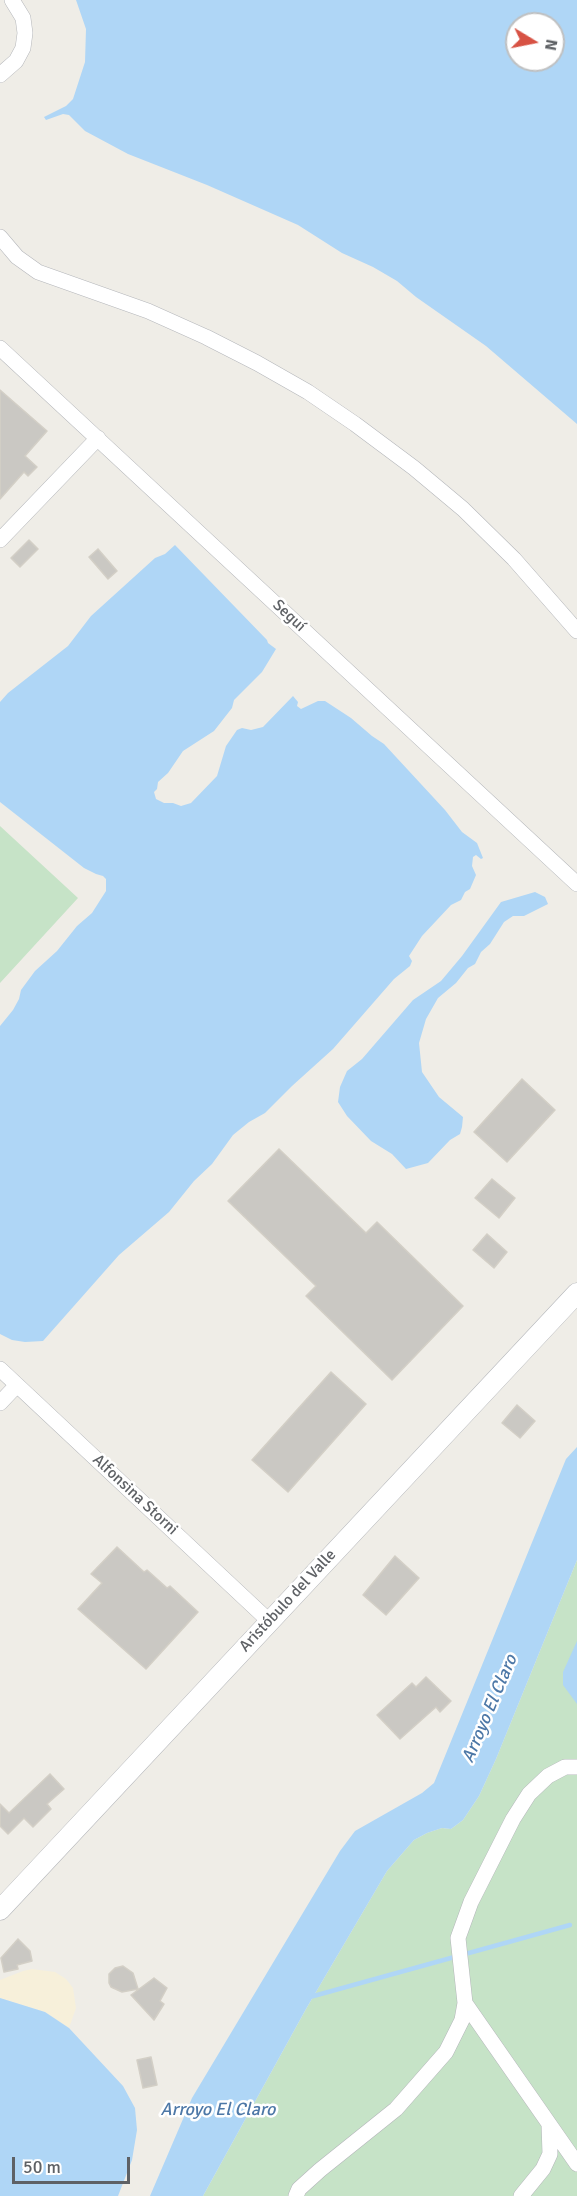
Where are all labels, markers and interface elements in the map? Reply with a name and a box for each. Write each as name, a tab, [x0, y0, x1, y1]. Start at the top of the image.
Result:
north arrow	[505, 12, 565, 72]
text: N	[540, 38, 562, 52]
street label: Seguí	[268, 596, 310, 636]
street label: Alfonsina Storni	[88, 1451, 182, 1539]
street label: Aristóbulo del Valle	[236, 1546, 340, 1656]
water label: Arroyo El Claro	[458, 1652, 522, 1766]
water label: Arroyo El Claro	[161, 2099, 275, 2121]
scale bar	[15, 2145, 134, 2183]
text: 50 m	[23, 2156, 61, 2178]

